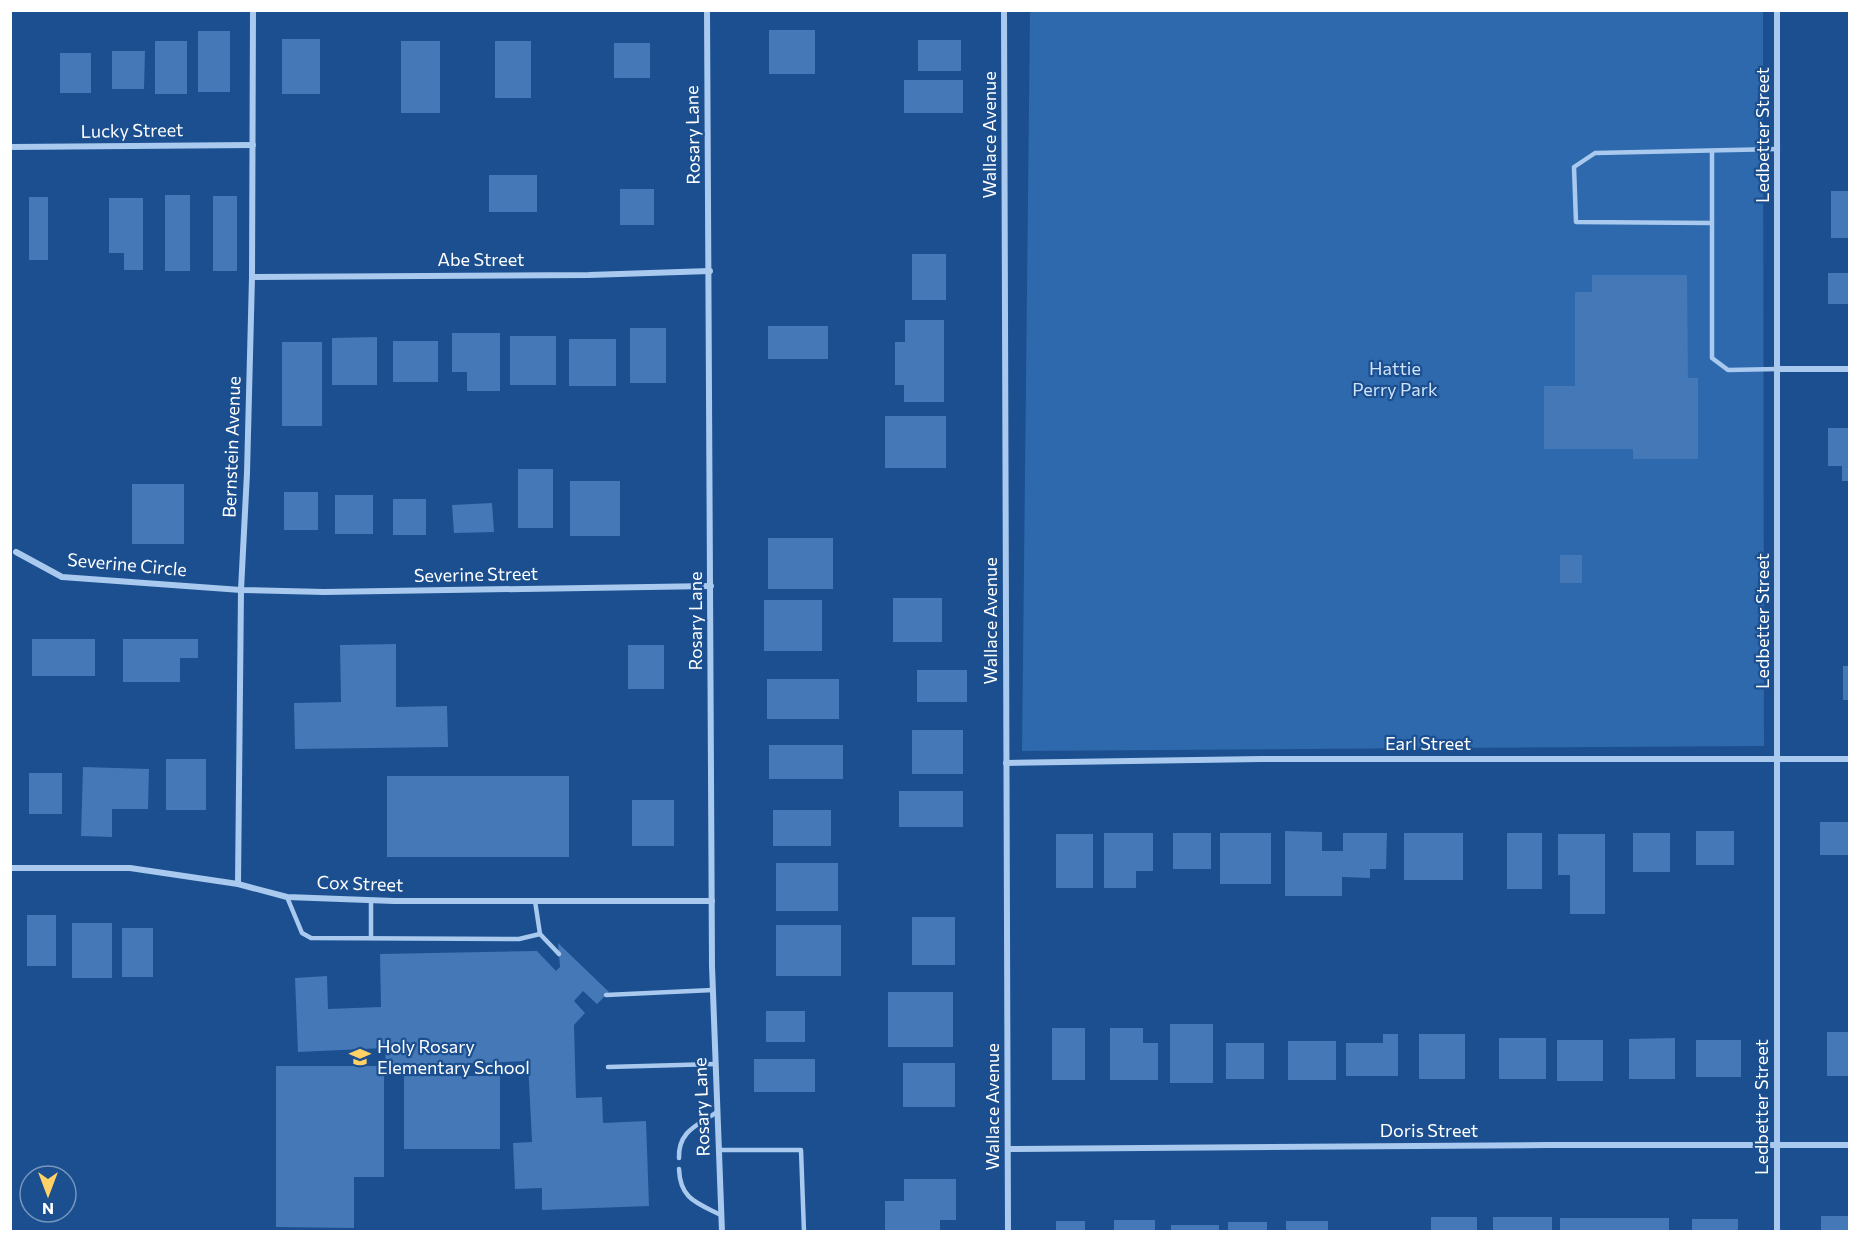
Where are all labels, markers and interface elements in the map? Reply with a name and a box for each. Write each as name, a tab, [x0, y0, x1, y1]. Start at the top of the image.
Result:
street label: Ledbetter Street	[1751, 67, 1773, 203]
street label: Wallace Avenue	[978, 71, 1000, 199]
street label: Rosary Lane	[680, 85, 704, 185]
street label: Lucky Street	[80, 118, 183, 142]
street label: Abe Street	[438, 248, 524, 270]
park label: Hattie Perry Park	[1352, 357, 1438, 400]
street label: Bernstein Avenue	[218, 376, 244, 518]
street label: Severine Circle	[66, 548, 188, 580]
street label: Ledbetter Street	[1751, 553, 1773, 689]
street label: Wallace Avenue	[979, 557, 1001, 685]
street label: Severine Street	[414, 562, 538, 586]
street label: Rosary Lane	[684, 571, 706, 671]
street label: Earl Street	[1385, 732, 1471, 754]
street label: Cox Street	[316, 870, 404, 896]
place label: Holy Rosary Elementary School	[377, 1035, 530, 1078]
street label: Ledbetter Street	[1750, 1039, 1772, 1175]
street label: Wallace Avenue	[981, 1043, 1003, 1171]
school or university icon: Holy Rosary Elementary School	[348, 1045, 372, 1069]
street label: Rosary Lane	[688, 1057, 714, 1157]
street label: Doris Street	[1380, 1119, 1478, 1141]
north arrow	[18, 1164, 78, 1224]
text: N	[42, 1200, 54, 1219]

